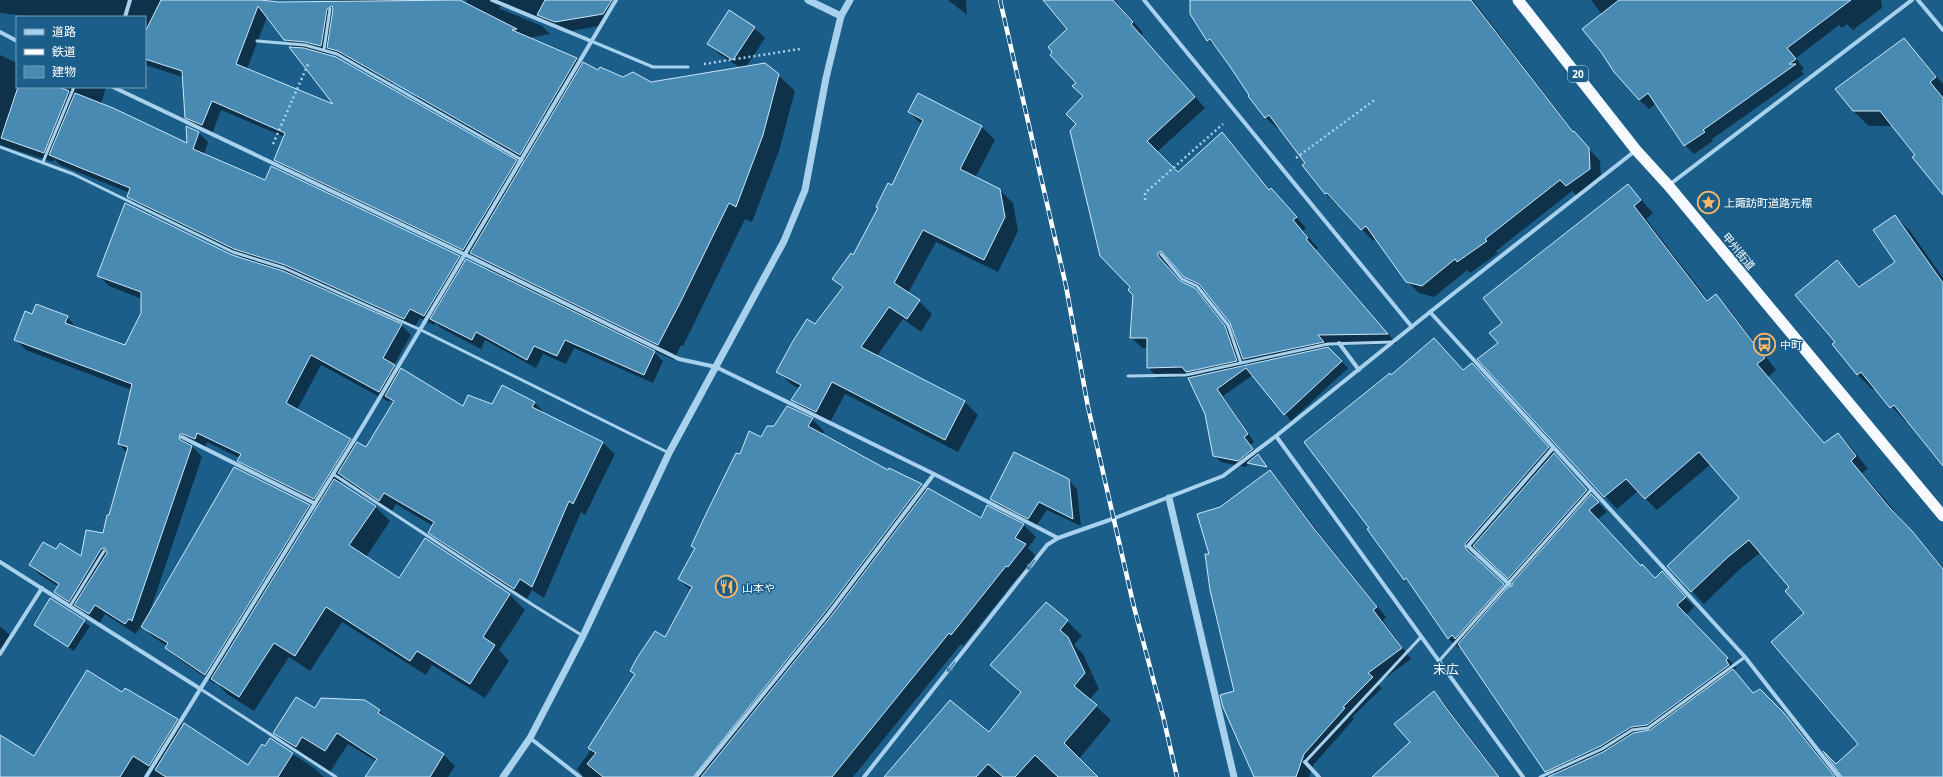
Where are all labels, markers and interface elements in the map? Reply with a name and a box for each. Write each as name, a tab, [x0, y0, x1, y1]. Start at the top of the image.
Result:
legend	[16, 16, 146, 88]
text: 道路	[52, 23, 76, 40]
text: 鉄道	[52, 43, 76, 60]
text: 建物	[52, 63, 76, 80]
road number: 20	[1568, 66, 1588, 82]
place icon: 上諏訪町道路元標	[1696, 189, 1722, 215]
place label: 上諏訪町道路元標	[1724, 195, 1812, 210]
street label: 甲州街道	[1719, 229, 1759, 273]
bus stop icon: 中町	[1752, 331, 1778, 357]
place label: 中町	[1780, 337, 1802, 352]
one-way arrow	[1027, 560, 1036, 571]
restaurant icon: 山本や	[713, 574, 739, 600]
place label: 山本や	[742, 580, 775, 595]
district label: 末広	[1433, 660, 1459, 678]
one-way arrow	[947, 662, 955, 673]

